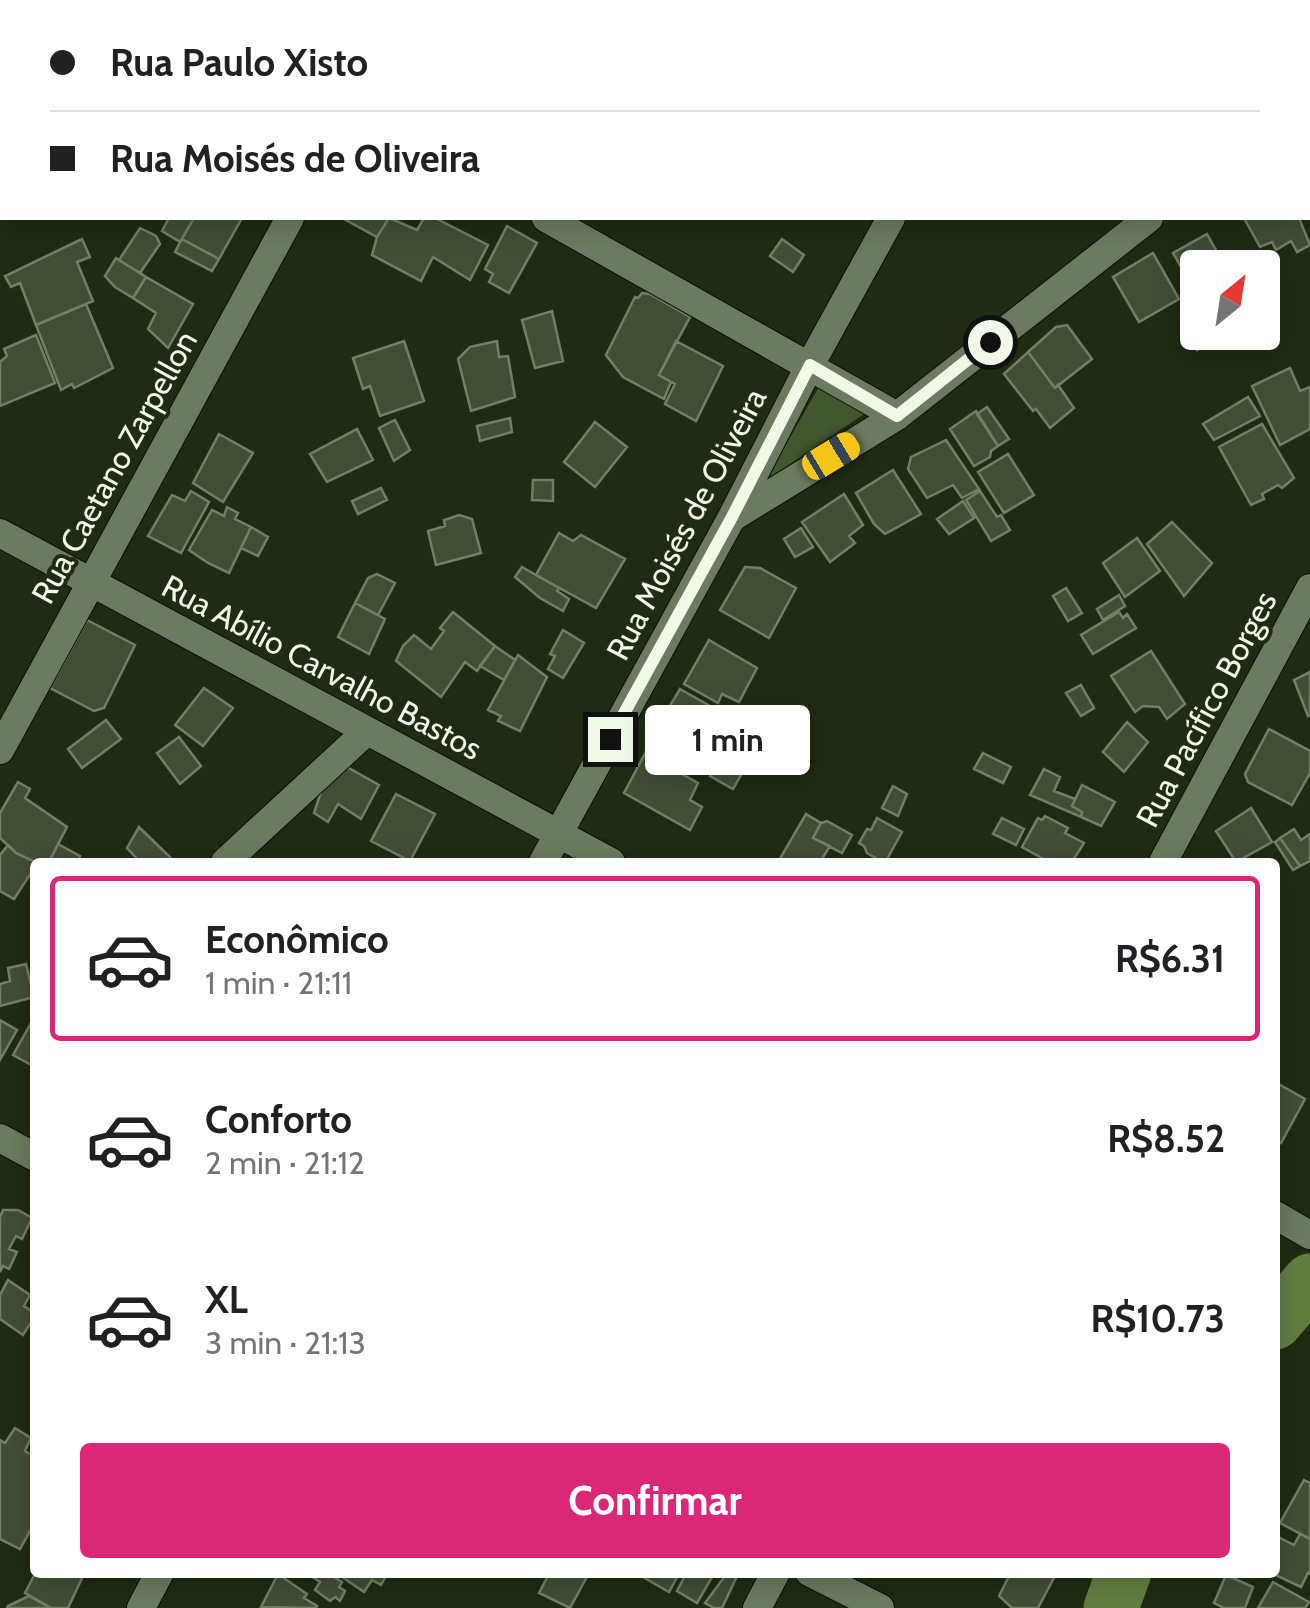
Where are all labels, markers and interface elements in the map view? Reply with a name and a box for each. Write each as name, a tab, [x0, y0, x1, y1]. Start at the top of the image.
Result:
text: Rua Paulo Xisto	[110, 39, 368, 86]
text: Rua Moisés de Oliveira	[110, 135, 480, 182]
north arrow	[1180, 250, 1280, 350]
map controls	[1180, 250, 1280, 350]
route start	[968, 320, 1013, 365]
street label: Rua Caetano Zarpellon	[23, 324, 205, 610]
street label: Rua Moisés de Oliveira	[598, 381, 774, 667]
car	[798, 428, 864, 484]
street label: Rua Abílio Carvalho Bastos	[155, 566, 489, 768]
street label: Rua Pacífico Borges	[1127, 584, 1285, 834]
callout: 1 min	[645, 704, 810, 774]
route end	[588, 717, 633, 762]
text: 1 min	[691, 720, 764, 759]
icon: car	[85, 914, 175, 1004]
text: Econômico	[205, 916, 389, 963]
text: R$6.31	[1115, 935, 1225, 982]
text: 1 min · 21:11	[205, 963, 352, 1002]
icon: car	[85, 1094, 175, 1184]
text: Conforto	[205, 1096, 352, 1143]
text: R$8.52	[1107, 1115, 1225, 1162]
text: 2 min · 21:12	[205, 1143, 365, 1182]
icon: car	[85, 1274, 175, 1364]
text: XL	[205, 1276, 248, 1323]
text: R$10.73	[1090, 1295, 1225, 1342]
text: 3 min · 21:13	[205, 1323, 366, 1362]
button: Confirmar	[80, 1443, 1230, 1558]

